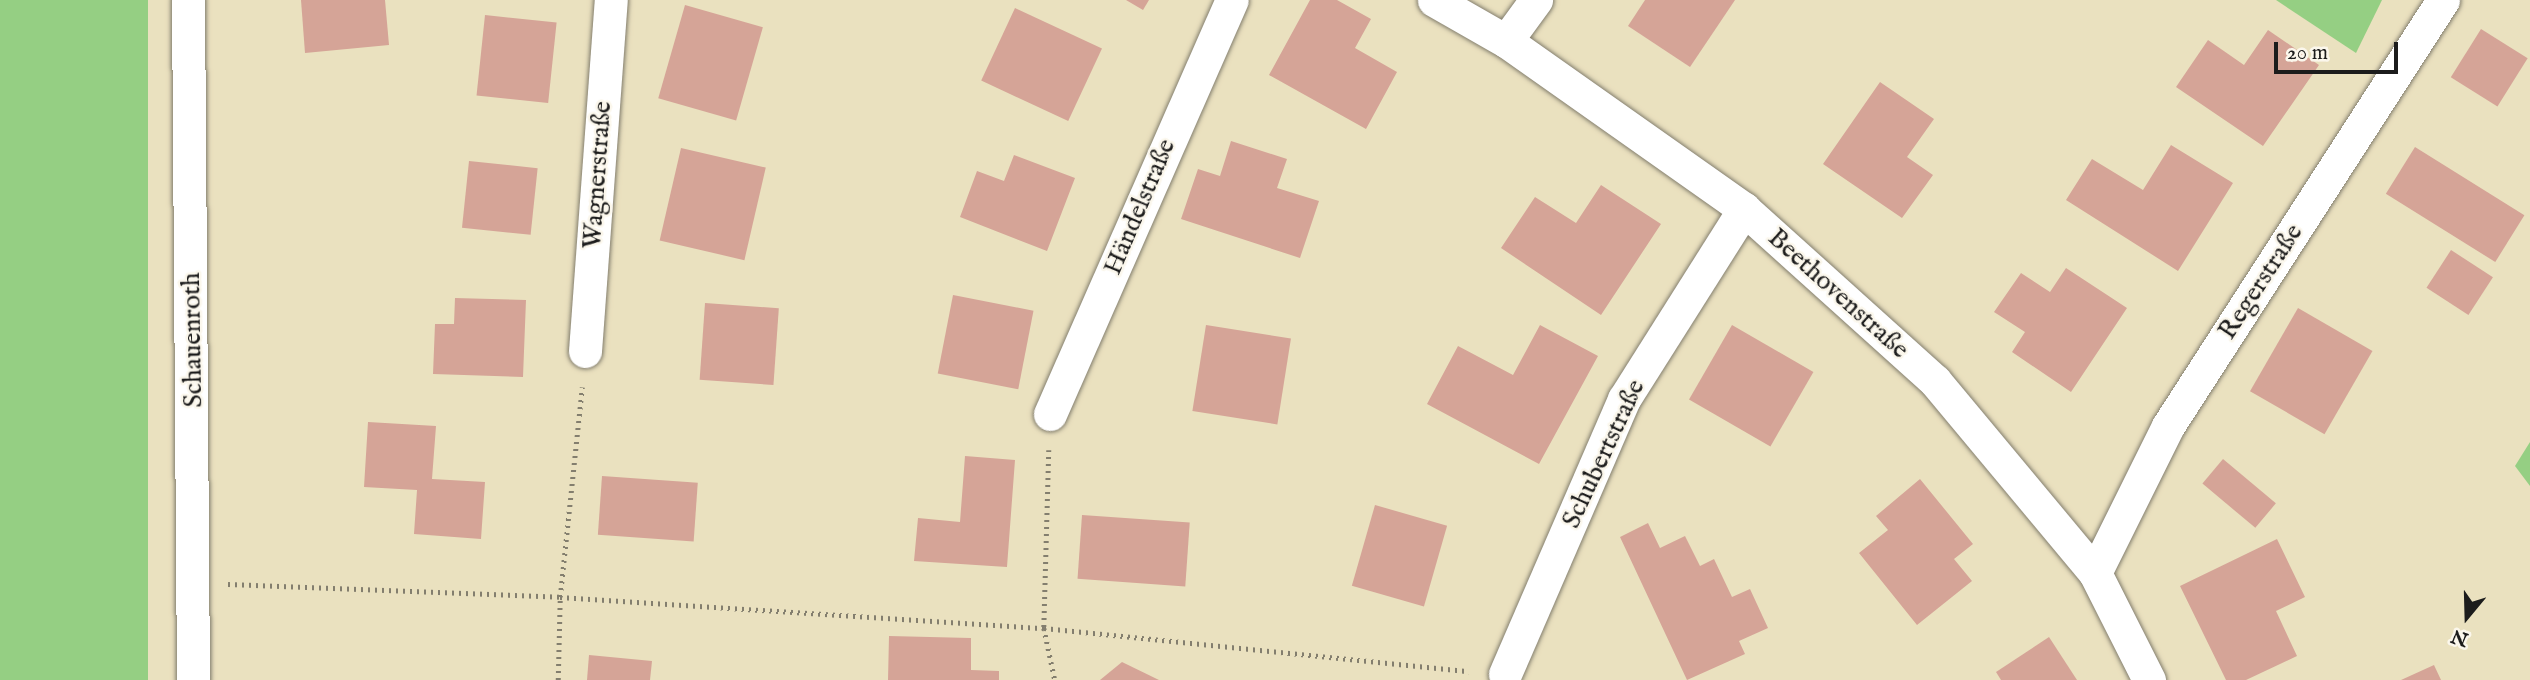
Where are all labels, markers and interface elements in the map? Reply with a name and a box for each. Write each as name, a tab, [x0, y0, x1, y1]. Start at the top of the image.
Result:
scale bar	[2278, 28, 2402, 72]
text: 20 m	[2287, 40, 2328, 67]
street label: Wagnerstraße	[577, 100, 619, 250]
street label: Händelstraße	[1097, 134, 1183, 280]
street label: Regerstraße	[2212, 218, 2310, 346]
street label: Beethovenstraße	[1761, 223, 1915, 365]
street label: Schauenroth	[176, 272, 210, 408]
street label: Schubertstraße	[1556, 375, 1652, 533]
north arrow	[2432, 582, 2502, 652]
text: N	[2448, 623, 2472, 651]

